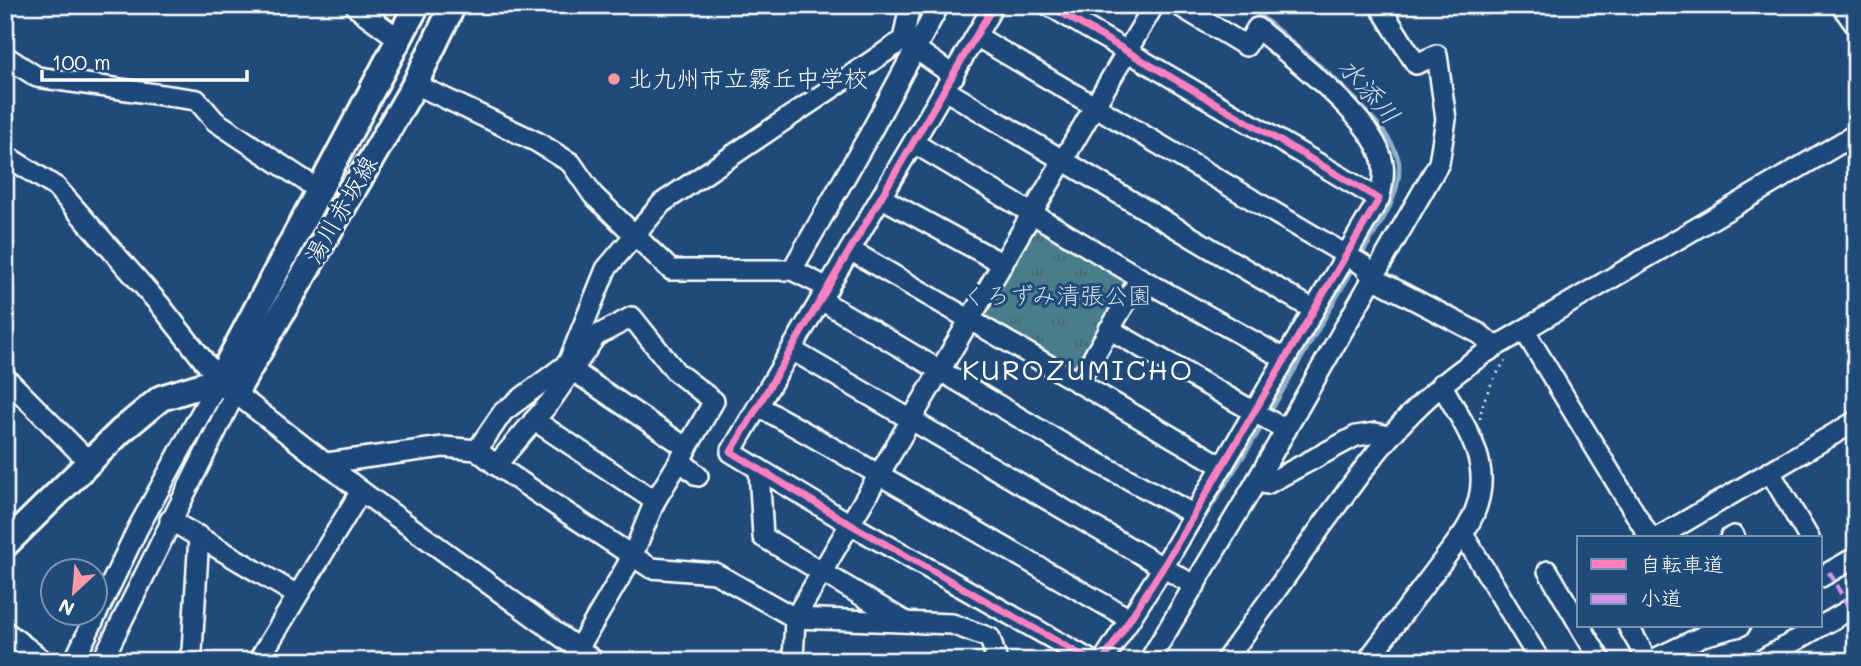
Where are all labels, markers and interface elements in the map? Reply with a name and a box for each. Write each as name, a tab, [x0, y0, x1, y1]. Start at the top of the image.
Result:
scale bar	[42, 38, 247, 82]
text: 100 m	[52, 48, 111, 75]
water label: 水添川	[1331, 50, 1408, 131]
place label: 北九州市立霧丘中学校	[628, 62, 868, 93]
marker: 北九州市立霧丘中学校	[606, 71, 622, 87]
street label: 湯川赤坂線	[296, 150, 383, 269]
park label: くろずみ清張公園	[962, 279, 1152, 310]
district label: KUROZUMICHO	[962, 351, 1194, 387]
legend	[1577, 536, 1822, 628]
text: 自転車道	[1640, 550, 1724, 577]
north arrow	[38, 558, 108, 628]
text: 小道	[1640, 584, 1682, 611]
text: N	[54, 593, 78, 622]

